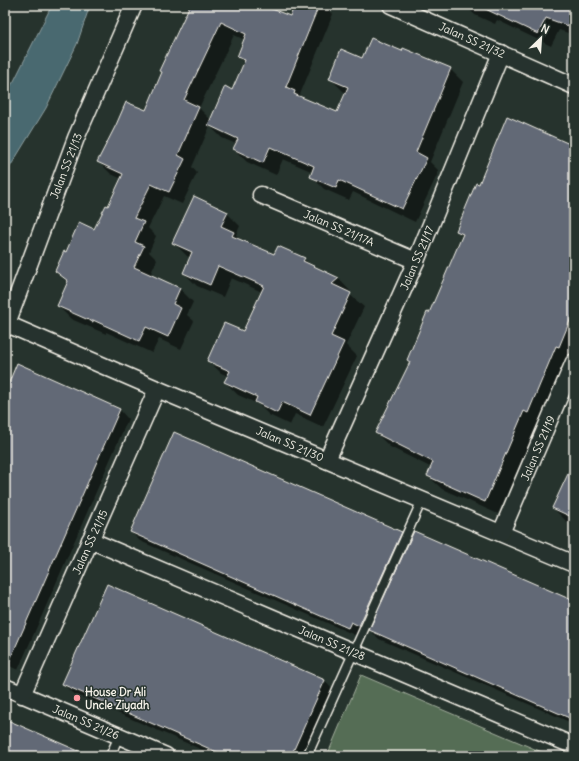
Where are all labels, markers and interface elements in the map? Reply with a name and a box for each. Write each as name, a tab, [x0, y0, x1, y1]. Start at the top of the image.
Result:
north arrow	[521, 18, 561, 58]
street label: Jalan SS 21/32	[437, 19, 507, 61]
text: N	[539, 21, 552, 37]
street label: Jalan SS 21/13	[47, 131, 85, 201]
street label: Jalan SS 21/17A	[302, 207, 376, 249]
street label: Jalan SS 21/17	[397, 223, 437, 292]
street label: Jalan SS 21/19	[518, 413, 558, 483]
street label: Jalan SS 21/30	[254, 423, 326, 465]
street label: Jalan SS 21/15	[69, 507, 111, 577]
street label: Jalan SS 21/28	[297, 623, 367, 663]
place label: House Dr Ali Uncle Ziyadh	[85, 685, 150, 713]
marker: House Dr Ali Uncle Ziyadh	[72, 693, 82, 703]
street label: Jalan SS 21/26	[50, 702, 122, 742]

